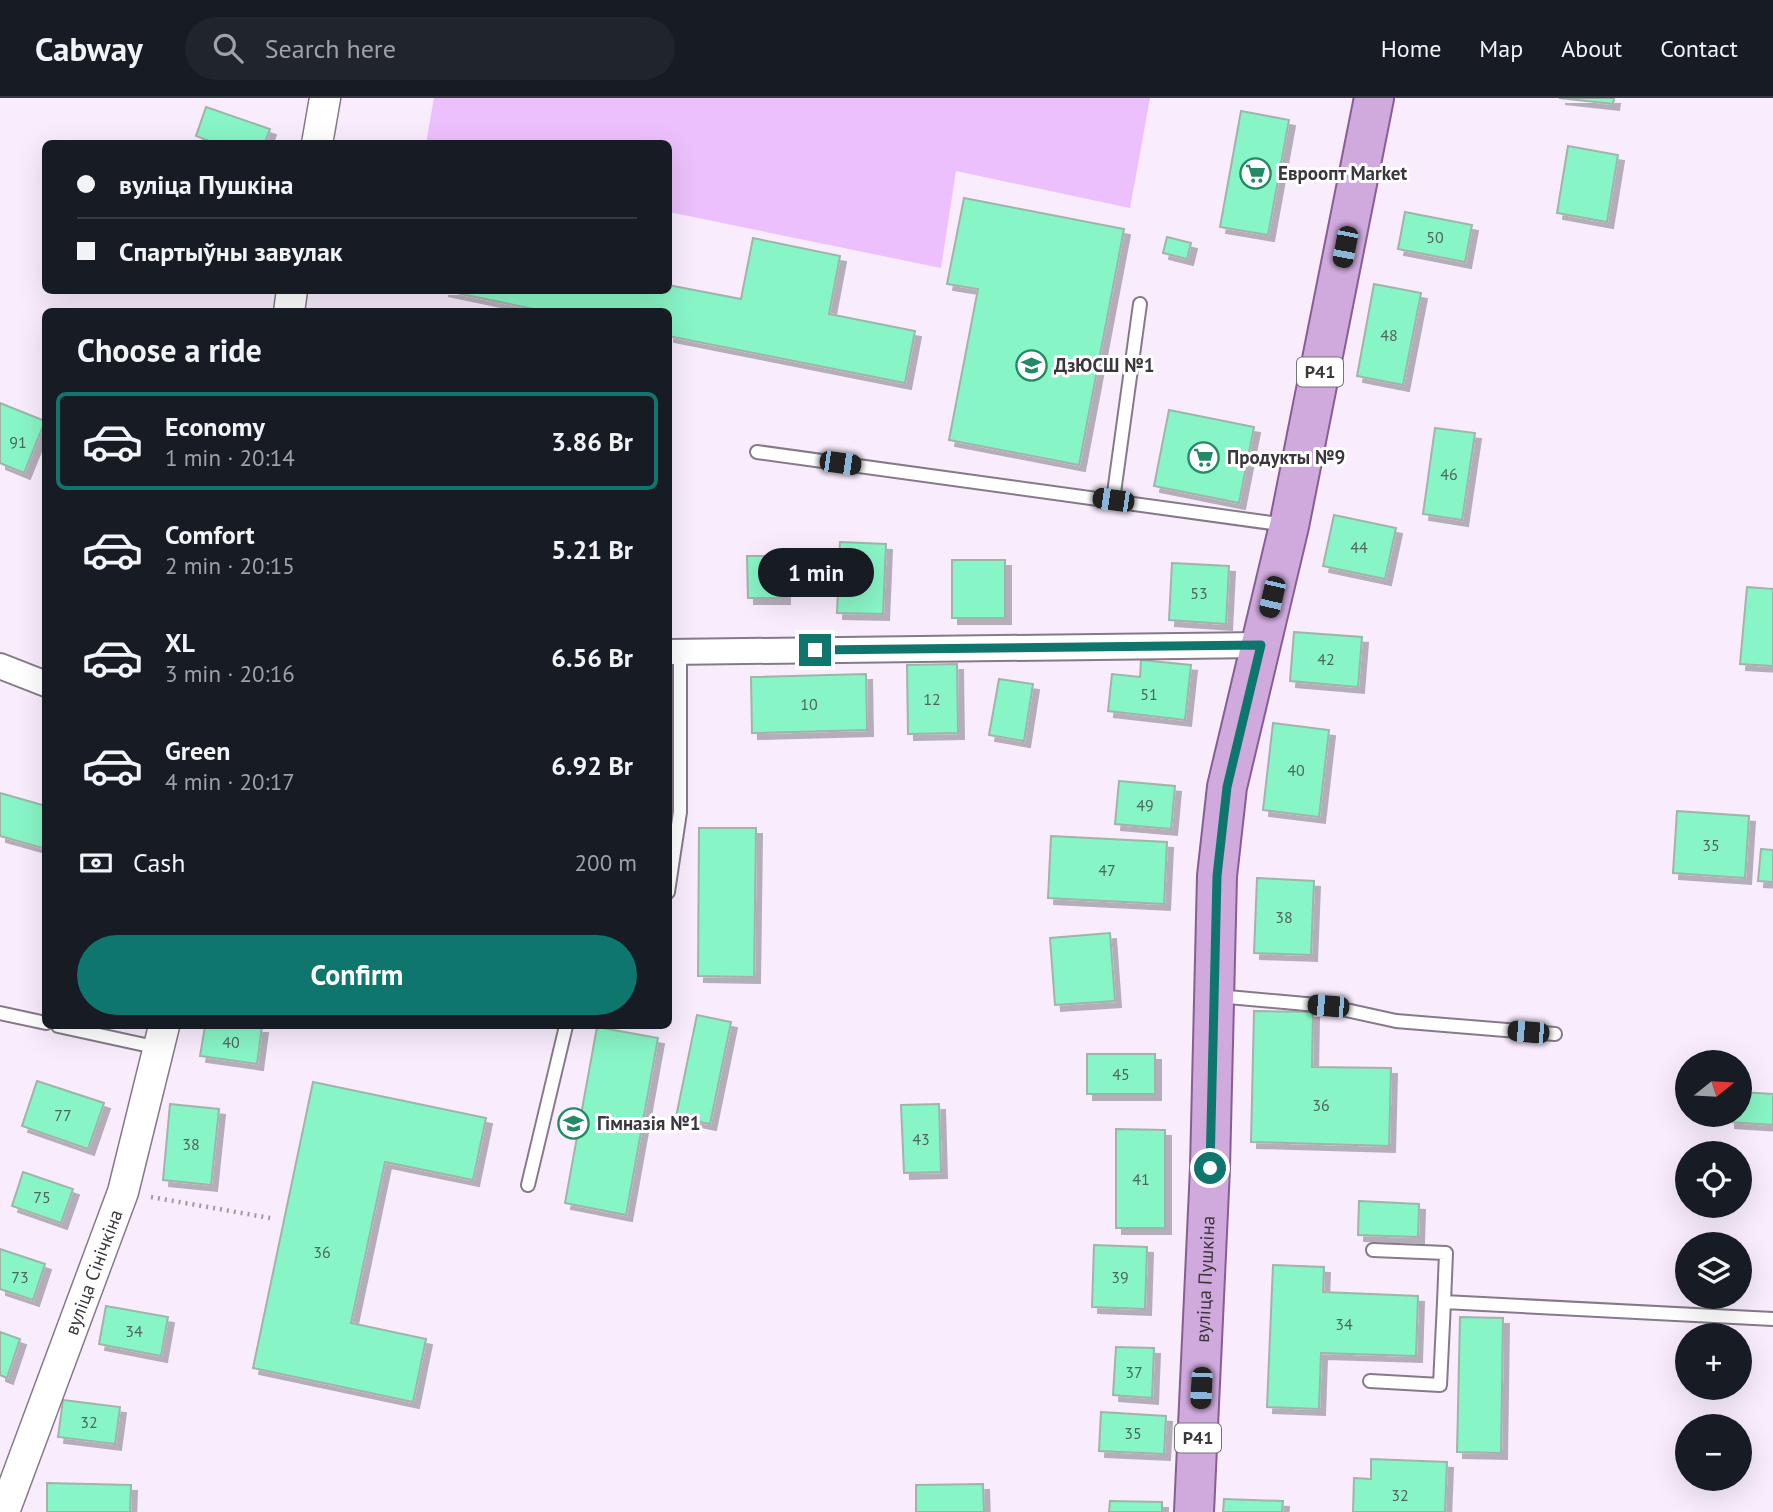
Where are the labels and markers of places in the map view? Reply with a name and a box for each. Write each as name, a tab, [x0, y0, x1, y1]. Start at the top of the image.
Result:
supermarket icon: Евроопт Market	[1238, 156, 1272, 190]
place label: Евроопт Market	[1278, 161, 1407, 185]
school or university icon: ДзЮСШ №1	[1014, 348, 1048, 382]
place label: ДзЮСШ №1	[1054, 353, 1154, 377]
supermarket icon: Продукты №9	[1187, 440, 1221, 474]
place label: Продукты №9	[1227, 445, 1345, 469]
school or university icon: Гімназія №1	[557, 1106, 591, 1140]
place label: Гімназія №1	[597, 1111, 700, 1135]

